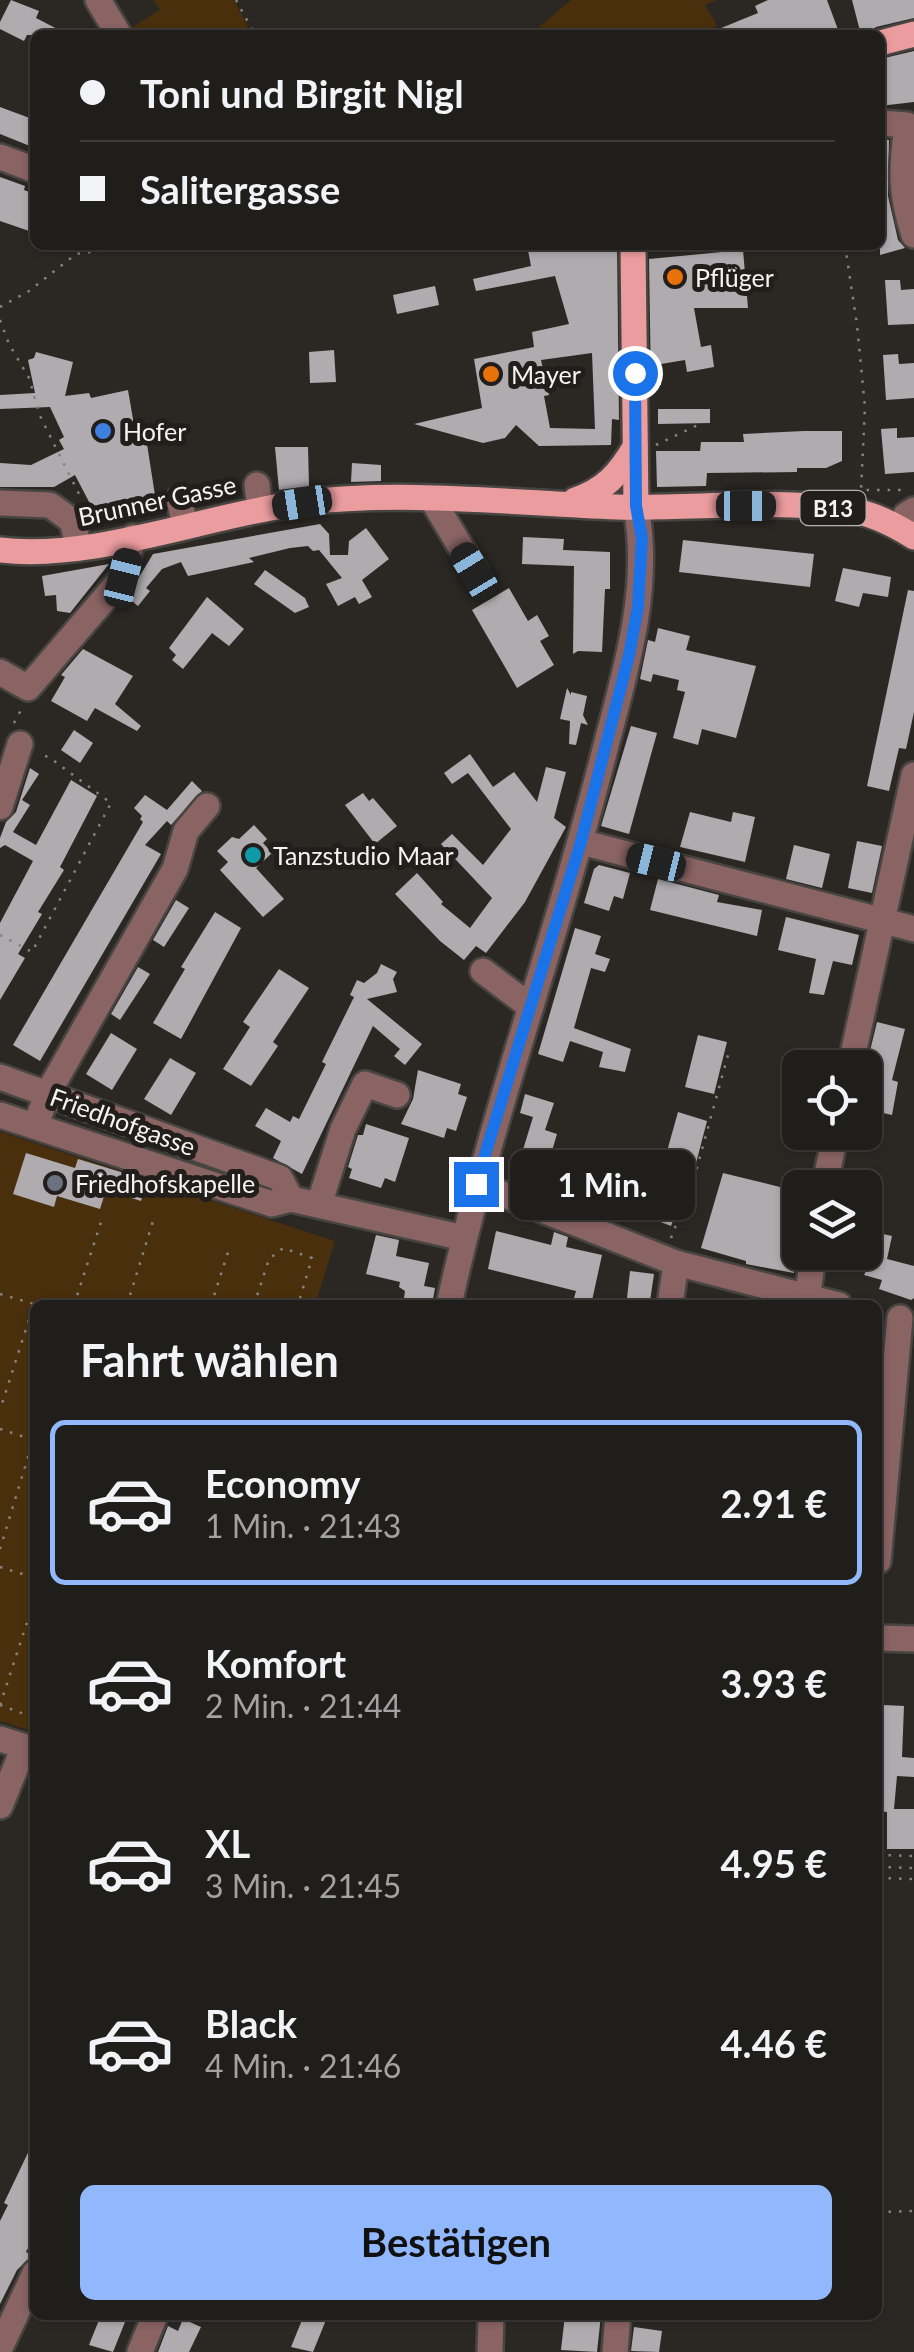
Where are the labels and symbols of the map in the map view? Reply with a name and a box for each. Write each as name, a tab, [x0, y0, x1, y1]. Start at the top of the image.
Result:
place label: Pflüger	[695, 262, 774, 292]
marker: Pflüger	[664, 266, 686, 288]
route start	[613, 351, 658, 396]
place label: Mayer	[511, 359, 581, 389]
marker: Mayer	[480, 363, 502, 385]
place label: Hofer	[123, 416, 186, 446]
marker: Hofer	[92, 420, 114, 442]
street label: Brunner Gasse	[75, 469, 239, 531]
car	[270, 483, 334, 523]
car	[716, 491, 776, 521]
road number: B13	[800, 491, 866, 525]
car	[446, 538, 502, 604]
car	[101, 545, 145, 611]
place label: Tanzstudio Maar	[273, 840, 454, 870]
car	[623, 840, 689, 884]
marker: Tanzstudio Maar	[242, 844, 264, 866]
street label: Friedhofgasse	[46, 1081, 200, 1161]
callout: 1 Min.	[511, 1149, 696, 1219]
route end	[454, 1162, 499, 1207]
place label: Friedhofskapelle	[75, 1168, 255, 1198]
marker: Friedhofskapelle	[44, 1172, 66, 1194]

